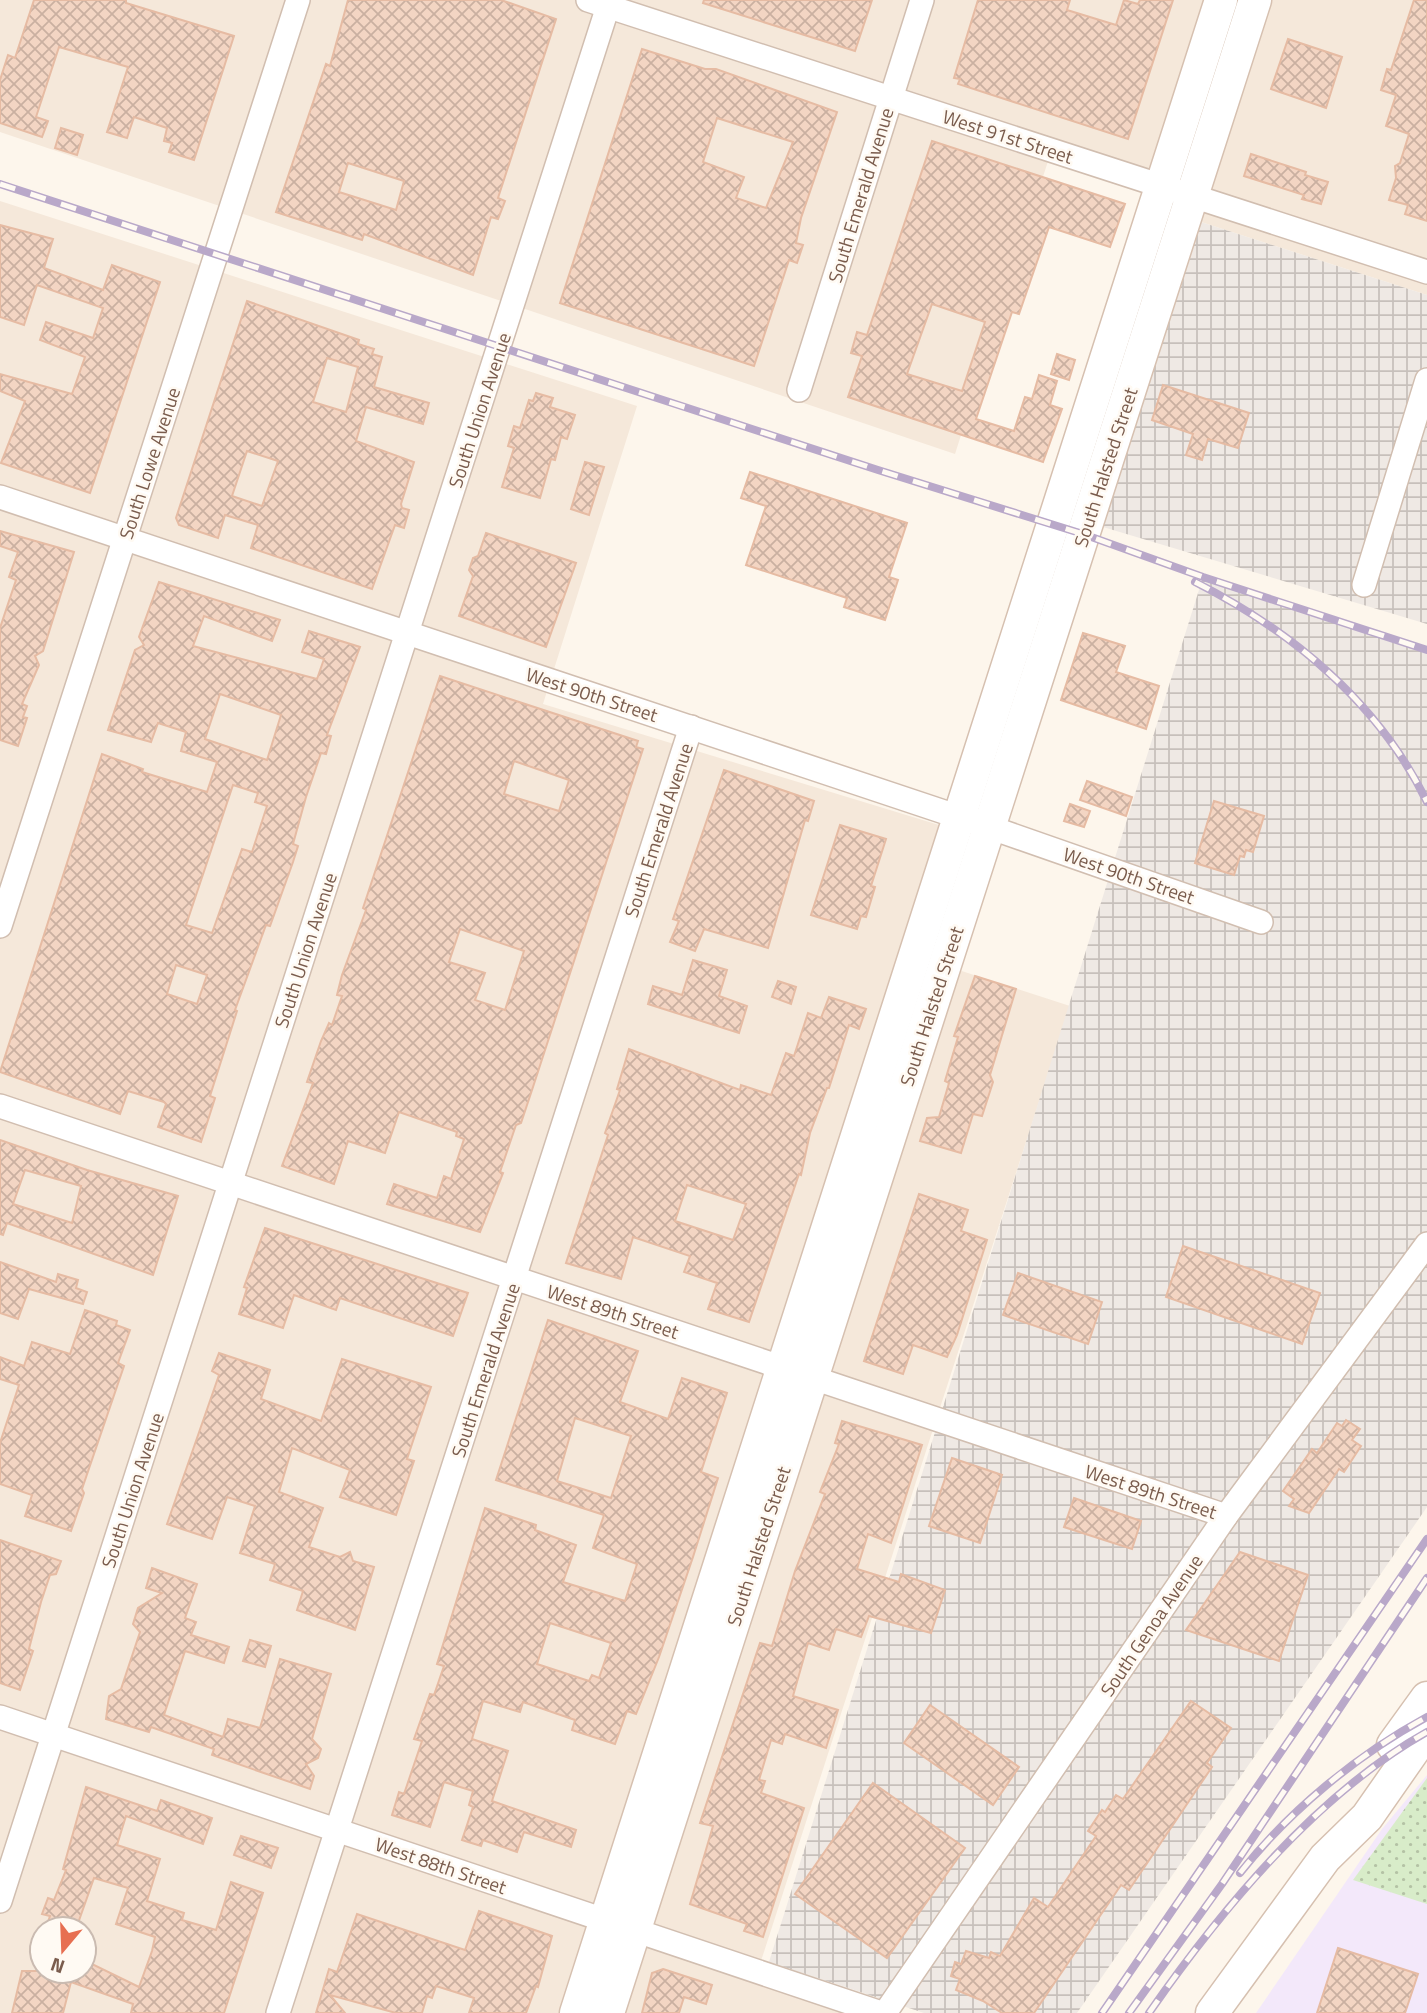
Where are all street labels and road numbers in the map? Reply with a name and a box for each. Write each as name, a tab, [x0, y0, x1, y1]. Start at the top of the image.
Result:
street label: West 91st Street	[939, 101, 1077, 171]
street label: South Emerald Avenue	[820, 104, 900, 286]
street label: South Union Avenue	[440, 329, 518, 491]
street label: South Lowe Avenue	[111, 383, 187, 543]
street label: South Halsted Street	[1065, 383, 1145, 551]
street label: West 90th Street	[522, 659, 662, 729]
street label: South Emerald Avenue	[616, 739, 700, 921]
street label: West 90th Street	[1059, 839, 1199, 911]
street label: South Union Avenue	[266, 869, 344, 1031]
street label: South Halsted Street	[891, 922, 971, 1090]
street label: West 89th Street	[543, 1276, 683, 1346]
street label: South Emerald Avenue	[443, 1279, 527, 1461]
street label: South Union Avenue	[93, 1409, 171, 1571]
street label: West 89th Street	[1081, 1456, 1221, 1526]
street label: South Halsted Street	[718, 1462, 798, 1630]
street label: South Genoa Avenue	[1093, 1548, 1209, 1702]
street label: West 88th Street	[371, 1829, 511, 1901]

